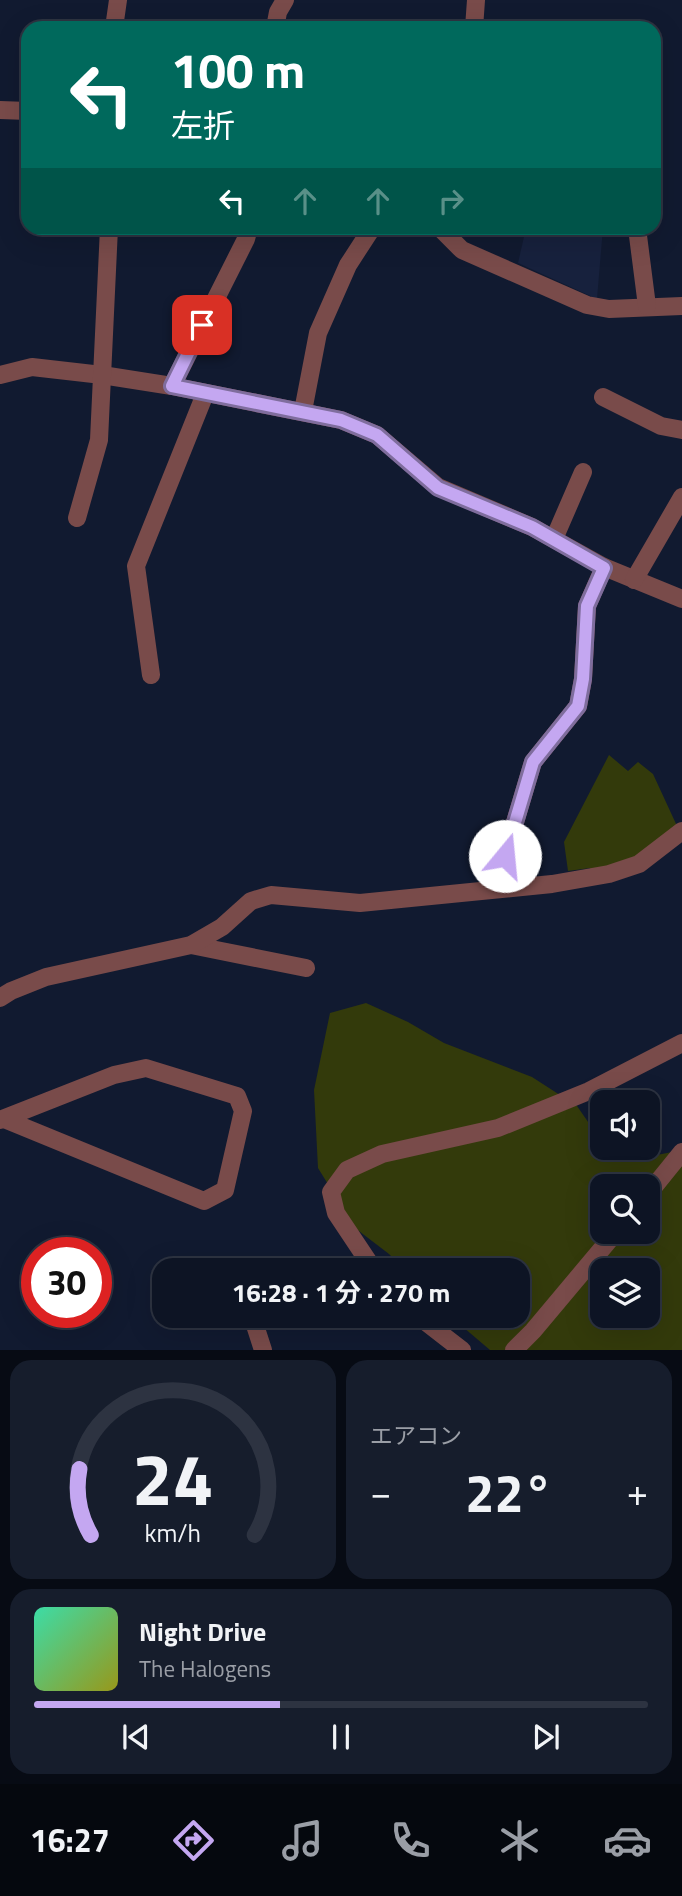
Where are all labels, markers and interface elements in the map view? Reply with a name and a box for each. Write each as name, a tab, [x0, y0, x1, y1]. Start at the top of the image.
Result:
text: 100 m	[171, 32, 305, 107]
icon: left	[56, 49, 147, 140]
text: 左折	[171, 101, 235, 149]
icon: left	[213, 182, 251, 220]
icon: ahead	[286, 182, 324, 220]
icon: ahead	[359, 182, 397, 220]
icon: right	[432, 182, 470, 220]
pin	[172, 295, 232, 355]
icon: arrive	[183, 306, 221, 344]
position arrow	[468, 819, 542, 893]
map controls	[590, 1090, 660, 1328]
button: sound	[590, 1090, 660, 1160]
button: search	[590, 1174, 660, 1244]
speed limit sign: 30	[21, 1237, 112, 1328]
button: layers	[590, 1258, 660, 1328]
text: 16:28 · 1 分 · 270 m	[232, 1273, 450, 1312]
text: エアコン	[370, 1418, 462, 1453]
text: 24	[132, 1424, 214, 1534]
text: 22°	[465, 1453, 553, 1532]
text: −	[370, 1463, 391, 1521]
text: +	[627, 1463, 648, 1521]
text: km/h	[145, 1514, 201, 1552]
text: Night Drive	[139, 1612, 266, 1651]
text: The Halogens	[139, 1651, 271, 1686]
icon: previous	[117, 1718, 155, 1756]
icon: pause	[322, 1718, 360, 1756]
icon: next	[527, 1718, 565, 1756]
text: 16:27	[30, 1816, 110, 1864]
icon: directions	[169, 1816, 218, 1865]
icon: music	[278, 1816, 327, 1865]
icon: phone	[386, 1816, 435, 1865]
icon: climate	[495, 1816, 544, 1865]
icon: car	[603, 1816, 652, 1865]

